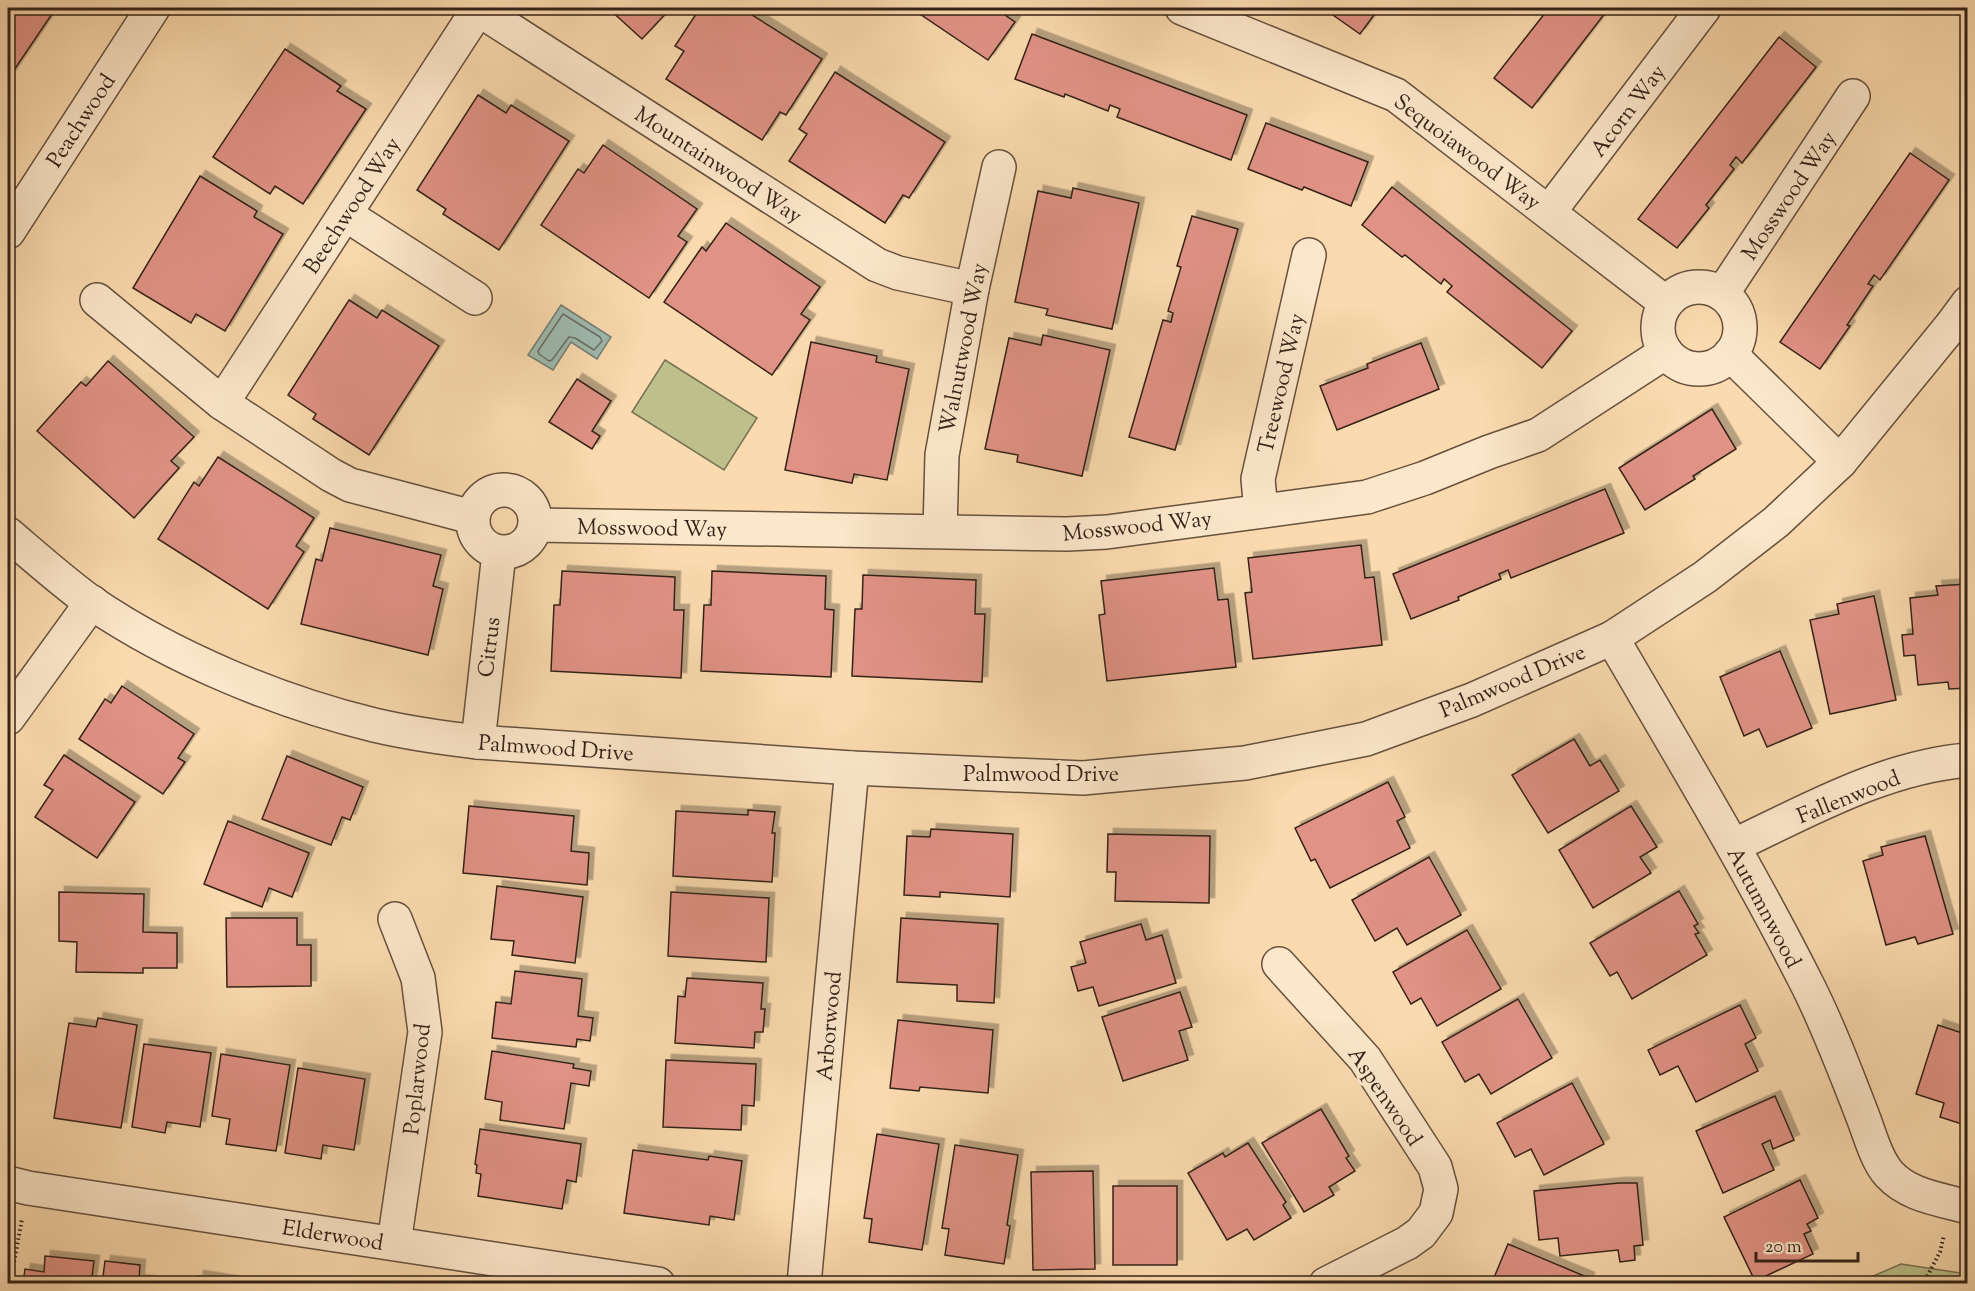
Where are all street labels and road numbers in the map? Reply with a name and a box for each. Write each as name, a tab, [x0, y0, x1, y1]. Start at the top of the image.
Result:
street label: Acorn Way	[1584, 59, 1675, 165]
street label: Peachwood	[40, 68, 125, 175]
street label: Sequoiawood Way	[1386, 87, 1547, 220]
street label: Mountainwood Way	[627, 100, 808, 233]
street label: Mosswood Way	[1735, 125, 1846, 268]
street label: Beechwood Way	[297, 132, 410, 282]
street label: Walnutwood Way	[933, 260, 997, 437]
street label: Treewood Way	[1251, 310, 1315, 457]
street label: Mosswood Way	[1061, 504, 1214, 552]
street label: Mosswood Way	[577, 513, 727, 547]
street label: Citrus	[471, 615, 511, 679]
street label: Palmwood Drive	[1435, 638, 1591, 728]
street label: Palmwood Drive	[477, 729, 635, 771]
street label: Palmwood Drive	[963, 760, 1119, 792]
street label: Fallenwood	[1793, 764, 1906, 834]
street label: Autumnwood	[1717, 842, 1808, 975]
street label: Arborwood	[810, 970, 852, 1082]
street label: Poplarwood	[397, 1022, 441, 1137]
street label: Aspenwood	[1338, 1042, 1429, 1154]
street label: Elderwood	[280, 1213, 386, 1261]

